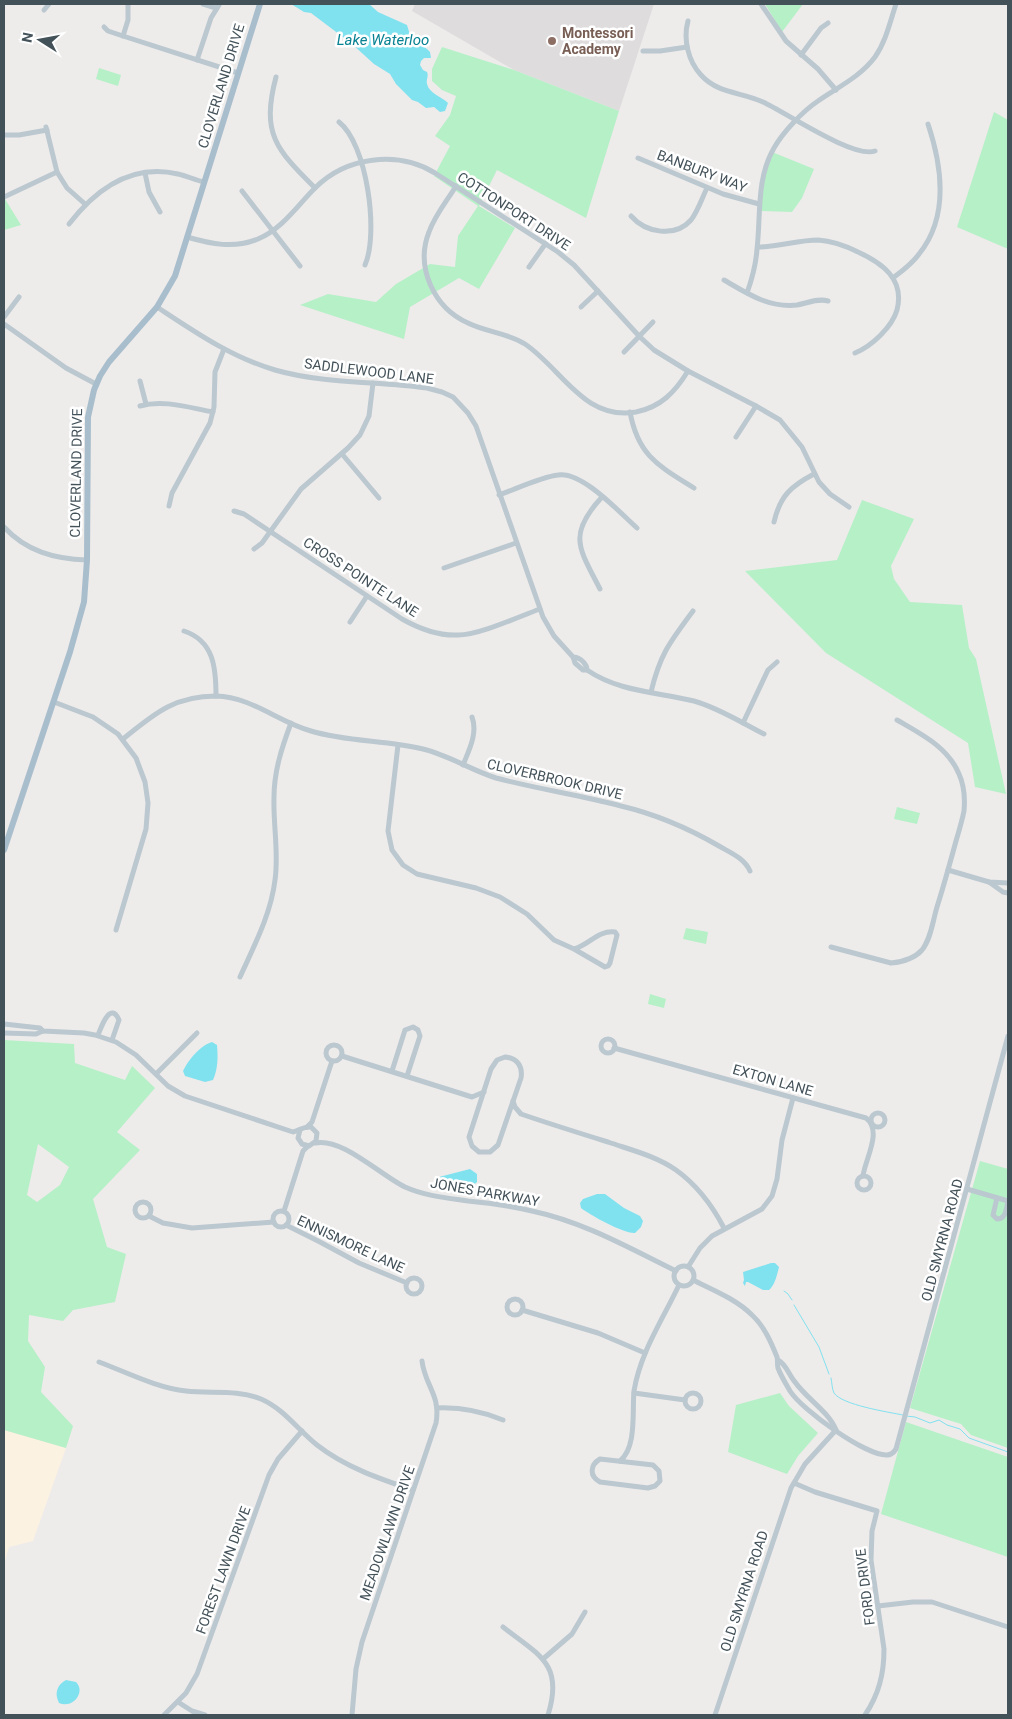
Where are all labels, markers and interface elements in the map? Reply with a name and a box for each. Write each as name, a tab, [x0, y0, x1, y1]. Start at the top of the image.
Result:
north arrow	[15, 15, 65, 65]
street label: CLOVERLAND DRIVE	[194, 22, 248, 150]
place label: Montessori Academy	[562, 25, 633, 57]
text: N	[18, 31, 36, 44]
water label: Lake Waterloo	[337, 31, 429, 49]
marker: Montessori Academy	[546, 35, 558, 47]
street label: BANBURY WAY	[655, 147, 750, 196]
street label: COTTONPORT DRIVE	[455, 169, 573, 254]
street label: SADDLEWOOD LANE	[303, 355, 435, 387]
street label: CLOVERLAND DRIVE	[67, 408, 85, 538]
street label: CROSS POINTE LANE	[300, 534, 422, 620]
street label: CLOVERBROOK DRIVE	[486, 756, 624, 802]
street label: EXTON LANE	[731, 1061, 815, 1099]
street label: JONES PARKWAY	[429, 1175, 541, 1210]
street label: OLD SMYRNA ROAD	[918, 1177, 966, 1303]
street label: ENNISMORE LANE	[295, 1212, 407, 1276]
street label: MEADOWLAWN DRIVE	[356, 1464, 418, 1602]
street label: FOREST LAWN DRIVE	[192, 1504, 254, 1636]
street label: OLD SMYRNA ROAD	[717, 1528, 771, 1654]
street label: FORD DRIVE	[852, 1548, 878, 1626]

